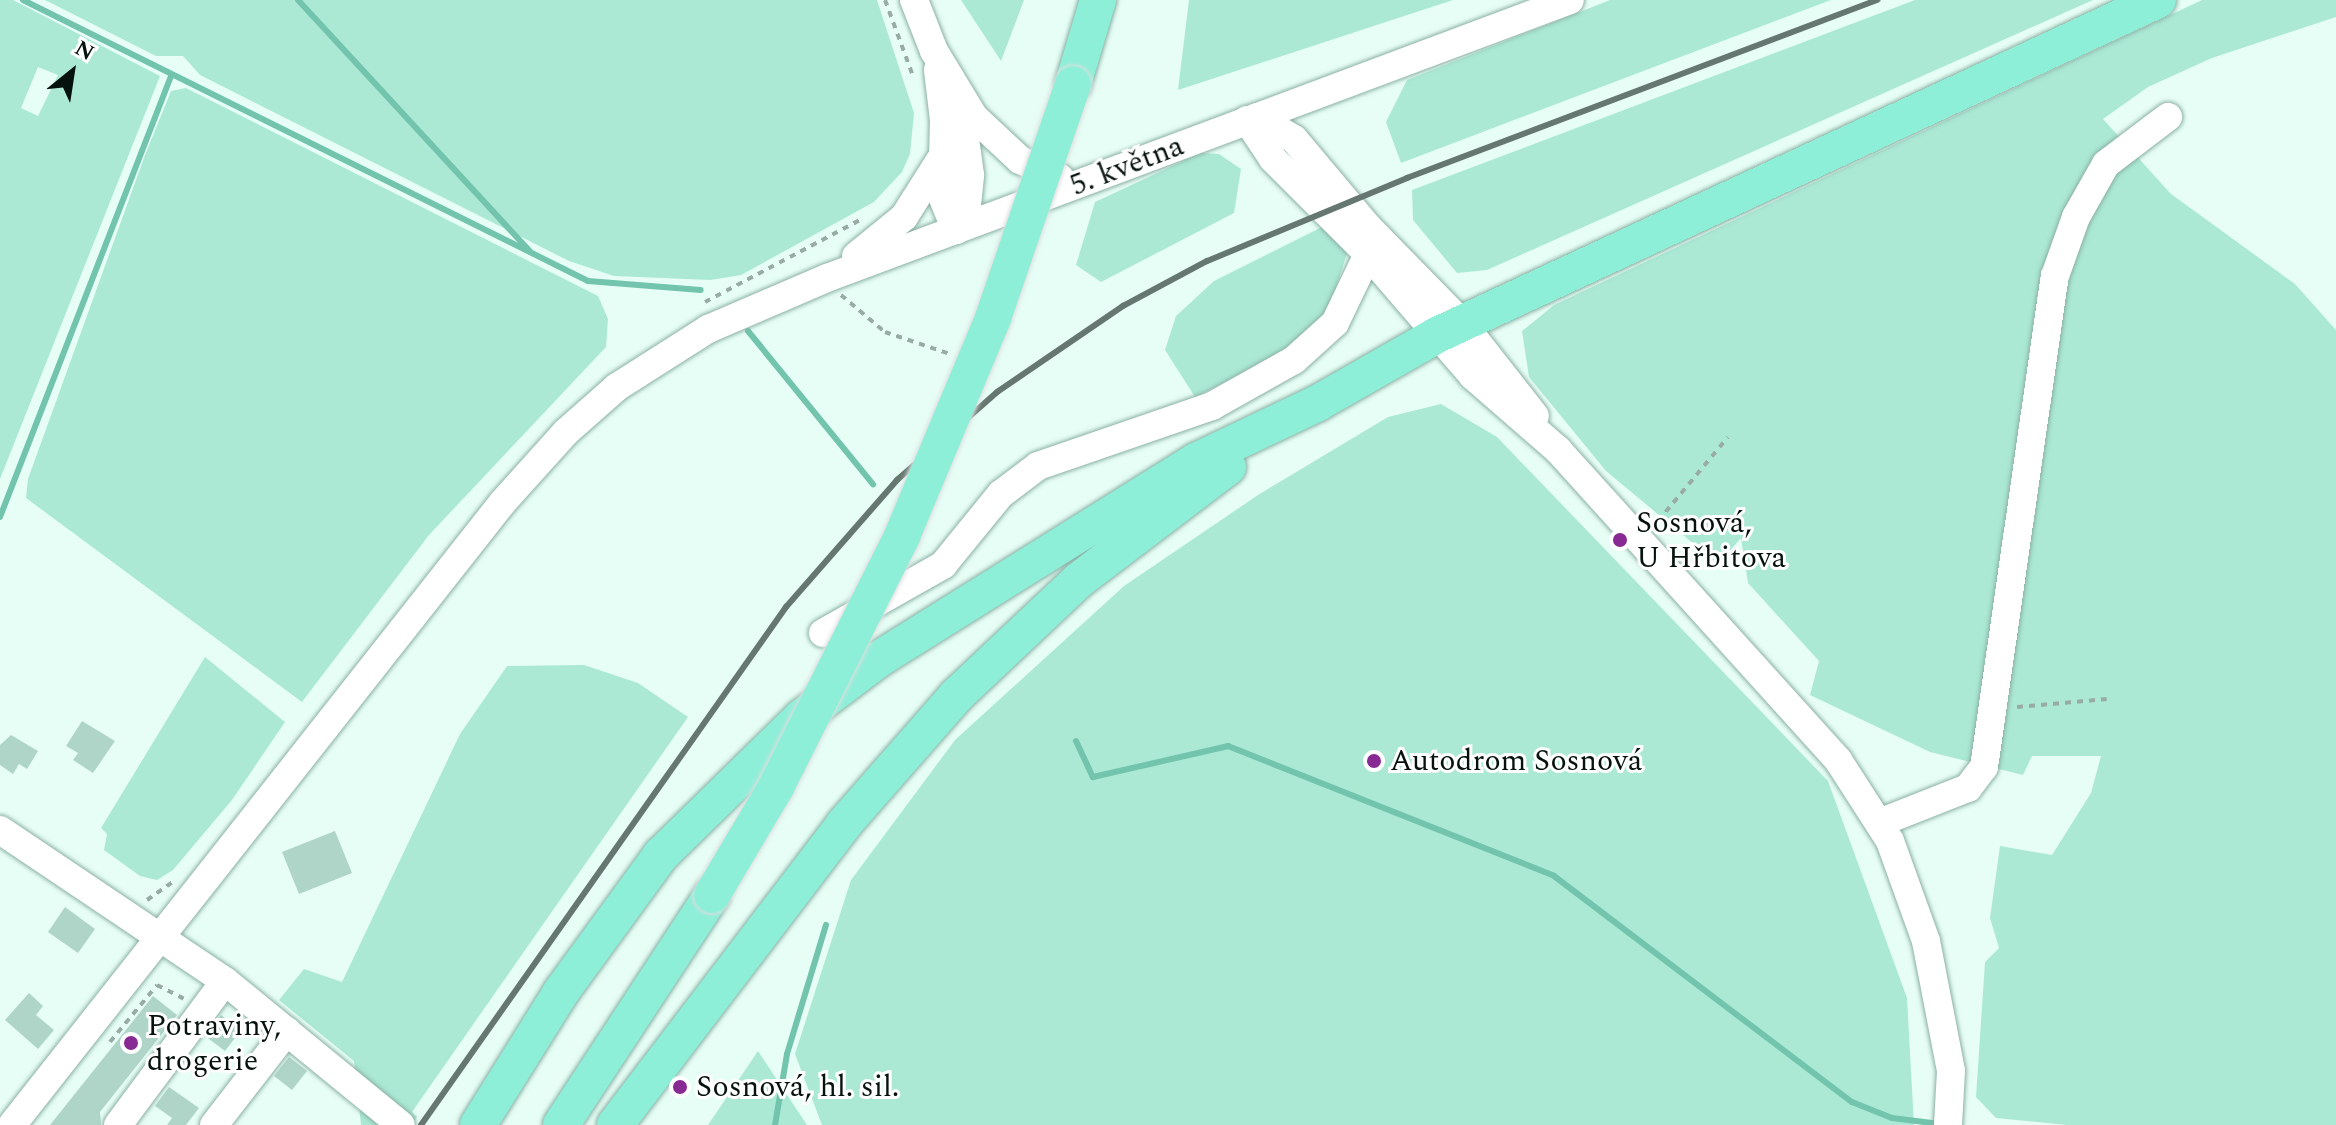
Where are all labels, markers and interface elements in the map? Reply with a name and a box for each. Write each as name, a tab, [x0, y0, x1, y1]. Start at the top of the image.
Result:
north arrow	[32, 32, 112, 112]
text: N	[68, 32, 100, 70]
street label: 5. května	[1065, 128, 1189, 204]
place label: Sosnová, U Hřbitova	[1636, 505, 1786, 576]
marker: Sosnová, U Hřbitova	[1611, 531, 1629, 549]
place label: Autodrom Sosnová	[1390, 743, 1642, 779]
marker: Autodrom Sosnová	[1365, 752, 1383, 770]
place label: Potraviny, drogerie	[147, 1008, 281, 1078]
marker: Potraviny, drogerie	[122, 1034, 140, 1052]
place label: Sosnová, hl. sil.	[696, 1069, 899, 1105]
marker: Sosnová, hl. sil.	[671, 1078, 689, 1096]

